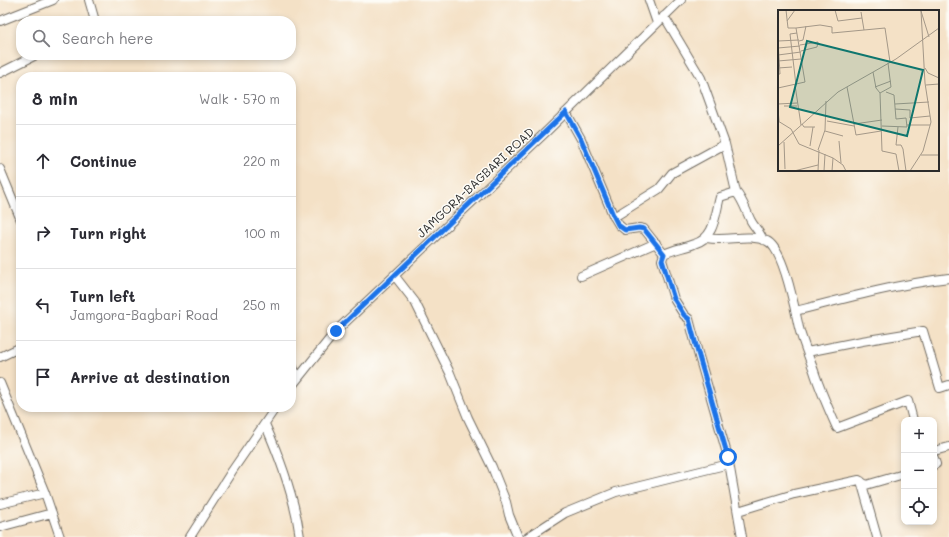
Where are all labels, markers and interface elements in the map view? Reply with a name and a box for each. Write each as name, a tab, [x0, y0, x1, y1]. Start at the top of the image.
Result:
inset map	[778, 10, 939, 171]
search box	[16, 16, 296, 60]
icon: search	[30, 27, 52, 49]
text: Search here	[62, 28, 153, 48]
text: 8 min	[32, 87, 78, 109]
text: Walk · 570 m	[199, 90, 280, 107]
street label: JAMGORA-BAGBARI ROAD	[413, 123, 537, 241]
icon: ahead	[32, 150, 54, 172]
text: Continue	[70, 151, 137, 171]
text: 220 m	[243, 152, 280, 169]
icon: right	[32, 222, 54, 244]
text: Turn right	[70, 223, 147, 243]
text: 100 m	[244, 224, 280, 241]
text: Turn left	[70, 286, 135, 306]
icon: left	[32, 294, 54, 316]
text: 250 m	[243, 296, 280, 313]
text: Jamgora-Bagbari Road	[70, 306, 218, 323]
route end	[327, 322, 345, 340]
icon: arrive	[32, 366, 54, 388]
text: Arrive at destination	[70, 367, 230, 387]
map controls	[901, 417, 937, 525]
button: +	[901, 417, 937, 453]
route start	[719, 448, 737, 466]
button: −	[901, 453, 937, 489]
button: locate	[901, 489, 937, 525]

